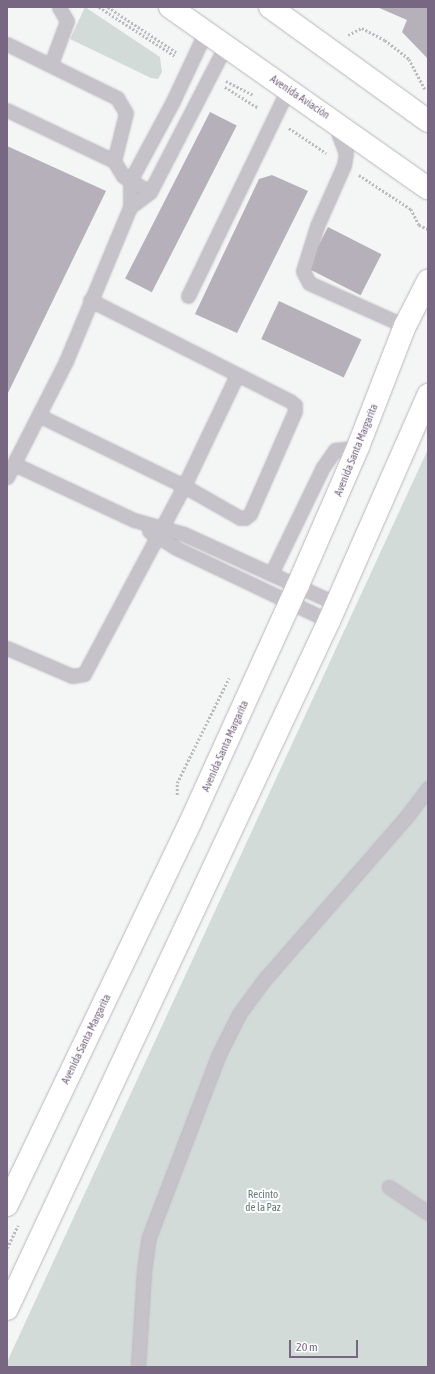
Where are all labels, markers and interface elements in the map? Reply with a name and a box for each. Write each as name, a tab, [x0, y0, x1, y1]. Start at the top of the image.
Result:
street label: Avenida Aviación	[268, 72, 332, 122]
street label: Avenida Santa Margarita	[331, 402, 381, 498]
street label: Avenida Santa Margarita	[199, 698, 251, 794]
street label: Avenida Santa Margarita	[58, 992, 114, 1086]
park label: Recinto de la Paz	[245, 1188, 281, 1214]
scale bar	[291, 1332, 360, 1358]
text: 20 m	[296, 1340, 318, 1354]

